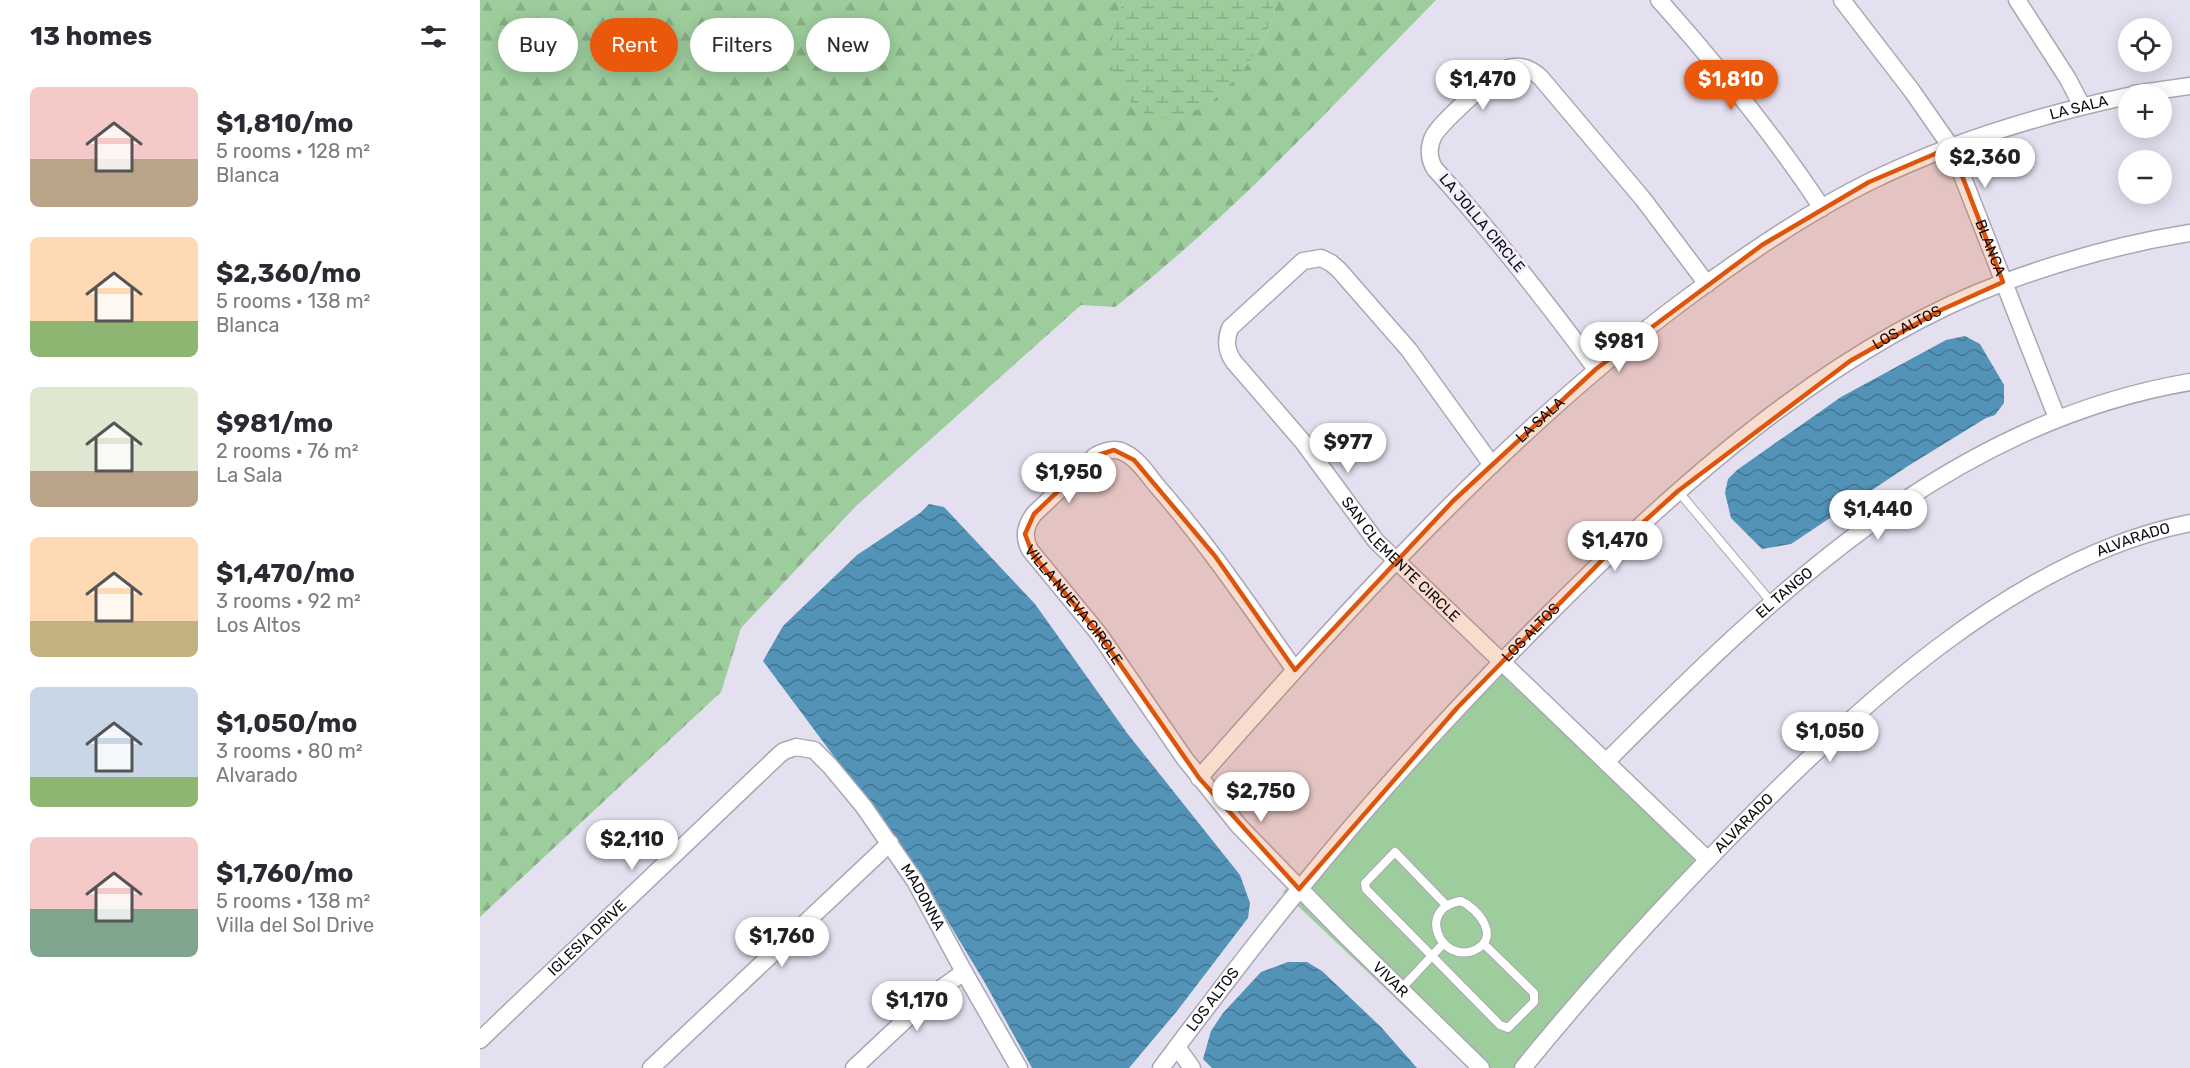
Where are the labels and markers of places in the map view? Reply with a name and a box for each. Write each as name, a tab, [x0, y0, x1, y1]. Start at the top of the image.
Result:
pin: $1,470	[1434, 60, 1532, 111]
pin: $1,810	[1682, 60, 1780, 111]
pin: $2,360	[1936, 138, 2034, 189]
pin: $981	[1583, 322, 1655, 373]
pin: $977	[1312, 423, 1384, 474]
pin: $1,950	[1020, 453, 1118, 504]
pin: $1,440	[1829, 490, 1927, 541]
pin: $1,470	[1566, 521, 1664, 572]
pin: $1,050	[1781, 712, 1879, 763]
pin: $2,750	[1212, 772, 1310, 823]
pin: $2,110	[583, 820, 681, 871]
pin: $1,760	[733, 917, 831, 968]
pin: $1,170	[868, 981, 966, 1032]

